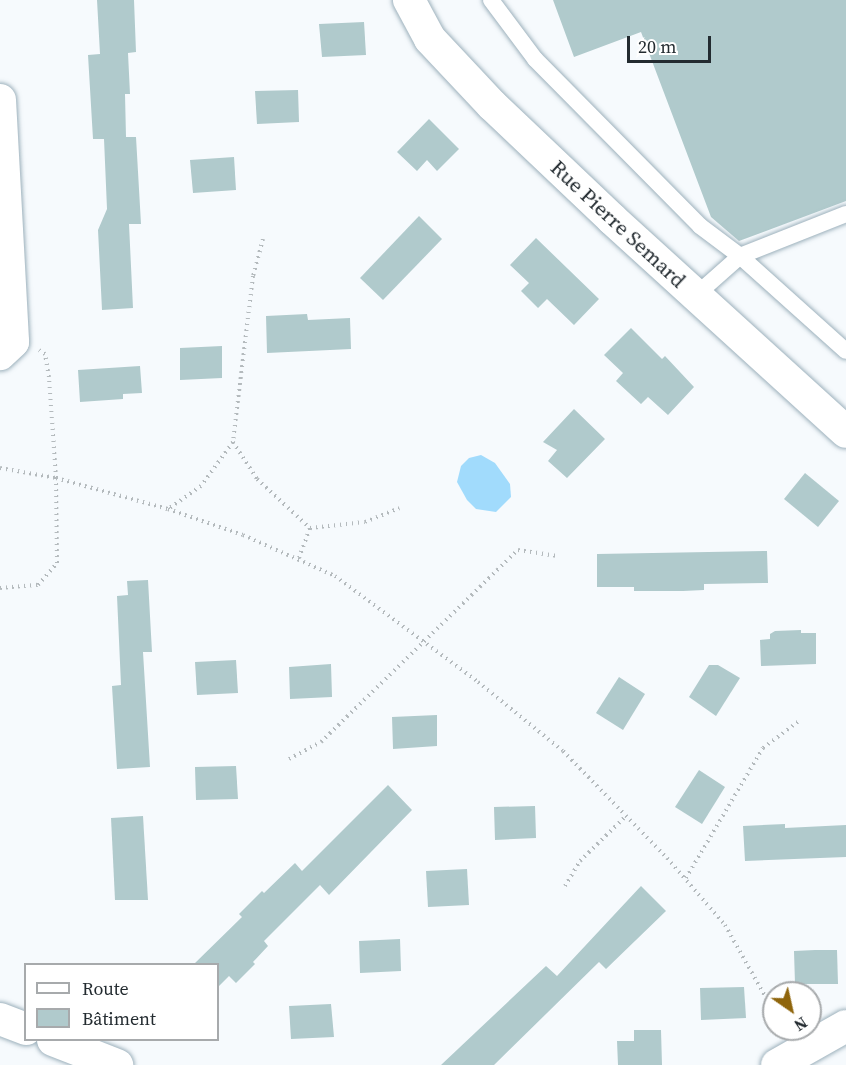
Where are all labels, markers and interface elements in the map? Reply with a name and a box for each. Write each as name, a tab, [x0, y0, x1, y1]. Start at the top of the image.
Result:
scale bar	[630, 24, 714, 62]
text: 20 m	[638, 34, 676, 59]
street label: Rue Pierre Semard	[545, 155, 691, 293]
legend	[24, 963, 219, 1041]
text: Route	[82, 976, 129, 1001]
north arrow	[762, 981, 822, 1041]
text: Bâtiment	[82, 1006, 156, 1031]
text: N	[790, 1012, 812, 1037]

